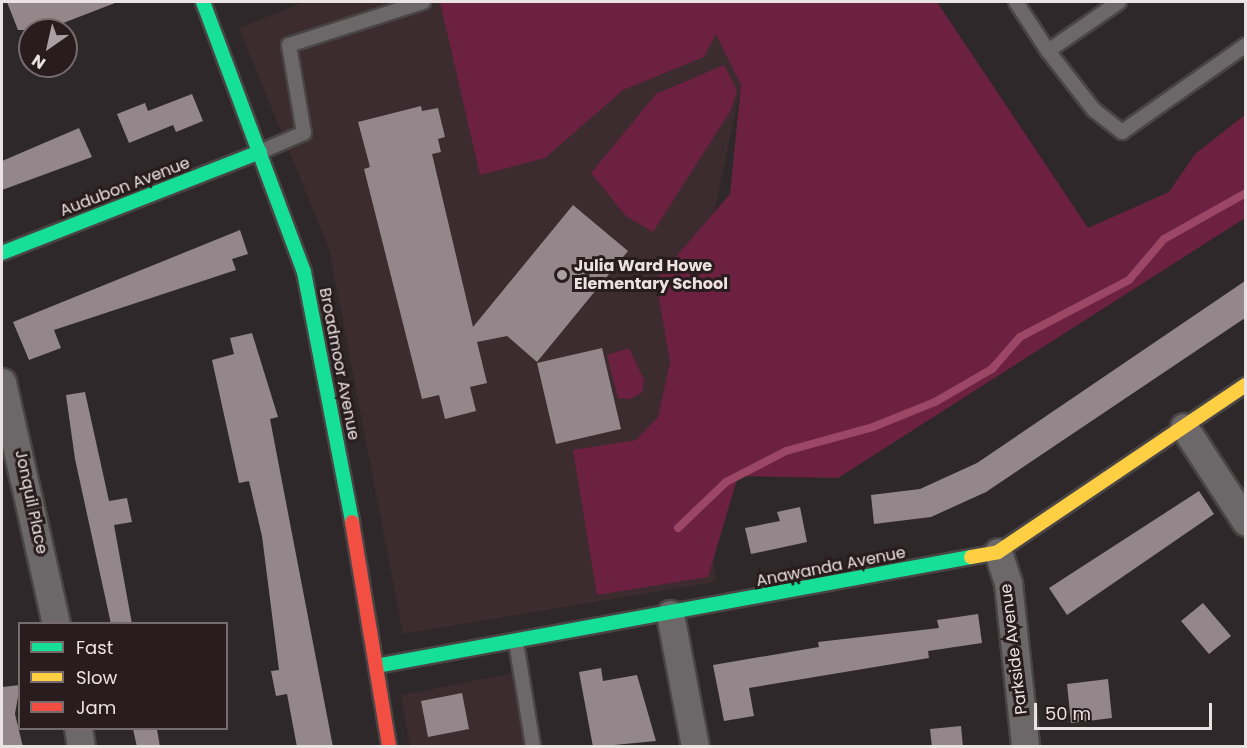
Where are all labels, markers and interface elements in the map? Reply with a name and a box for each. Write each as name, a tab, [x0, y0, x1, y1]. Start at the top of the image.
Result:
north arrow	[18, 18, 78, 78]
text: N	[27, 49, 50, 75]
street label: Audubon Avenue	[57, 153, 193, 221]
place label: Julia Ward Howe Elementary School	[574, 256, 728, 294]
marker: Julia Ward Howe Elementary School	[555, 268, 569, 282]
street label: Broadmoor Avenue	[315, 286, 363, 442]
street label: Jonquil Place	[11, 448, 51, 556]
street label: Anawanda Avenue	[755, 543, 907, 591]
street label: Parkside Avenue	[996, 582, 1032, 716]
legend	[18, 622, 228, 730]
text: Fast	[76, 635, 113, 660]
text: Slow	[76, 665, 117, 690]
scale bar	[1037, 691, 1216, 729]
text: Jam	[76, 695, 116, 720]
text: 50 m	[1045, 701, 1091, 726]

